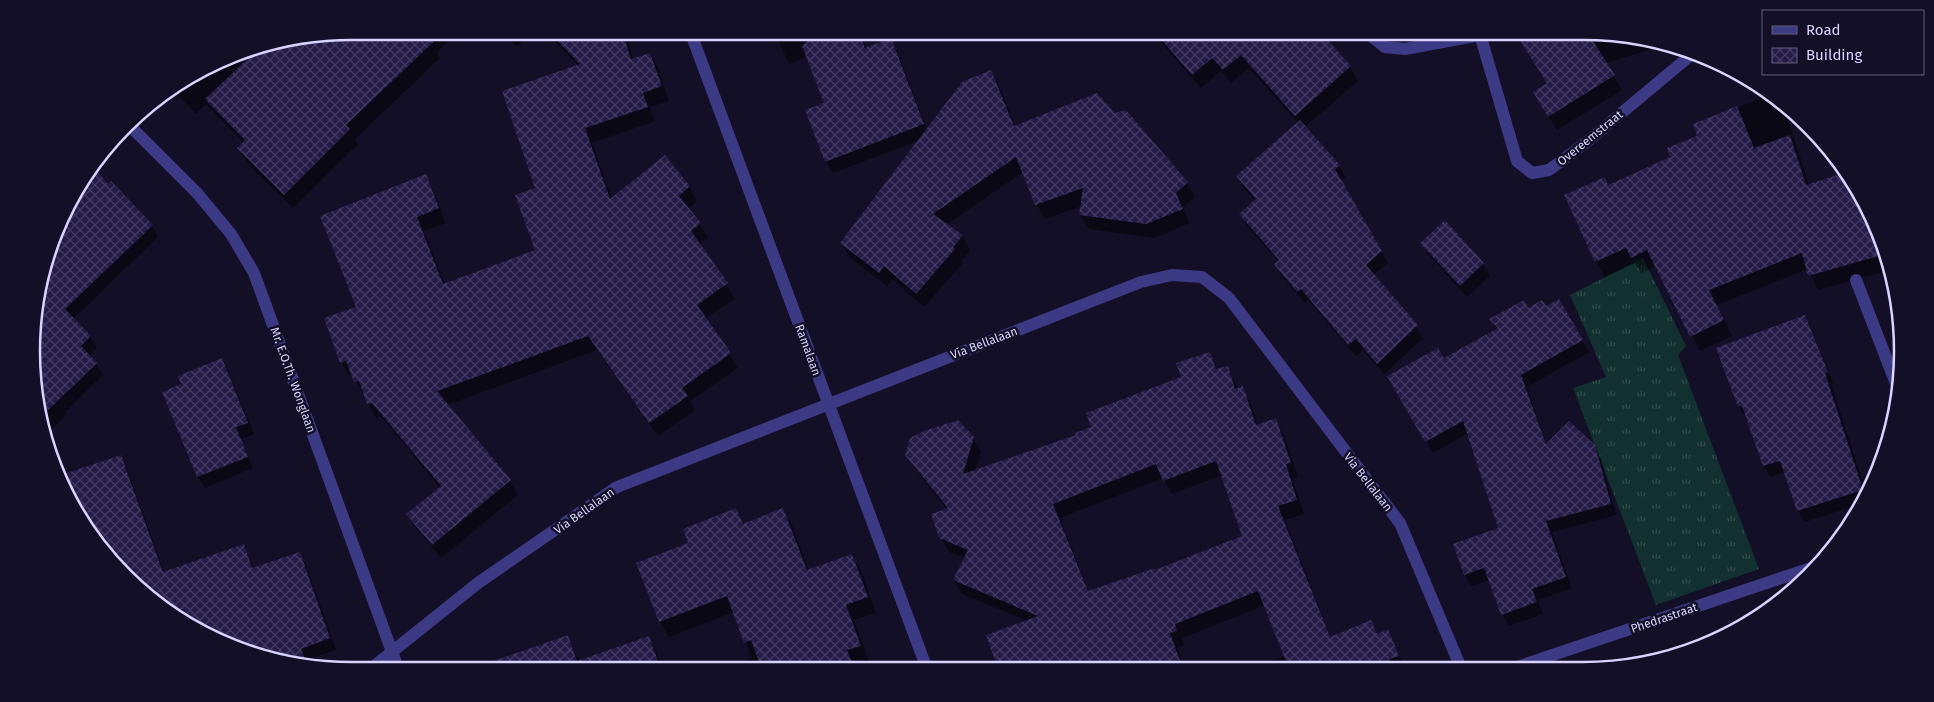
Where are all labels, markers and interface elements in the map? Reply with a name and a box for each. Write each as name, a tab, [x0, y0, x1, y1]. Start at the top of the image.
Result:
legend	[1762, 10, 1924, 75]
text: Road	[1806, 21, 1841, 39]
text: Building	[1806, 46, 1862, 64]
street label: Overeemstraat	[1555, 107, 1626, 169]
street label: Ramalaan	[792, 322, 824, 378]
street label: Via Bellalaan	[949, 324, 1019, 362]
street label: Mr. E.O.Th. Wonglaan	[267, 325, 319, 435]
street label: Via Bellalaan	[1341, 450, 1395, 514]
street label: Via Bellalaan	[551, 485, 617, 537]
street label: Phedrastraat	[1629, 600, 1700, 636]

